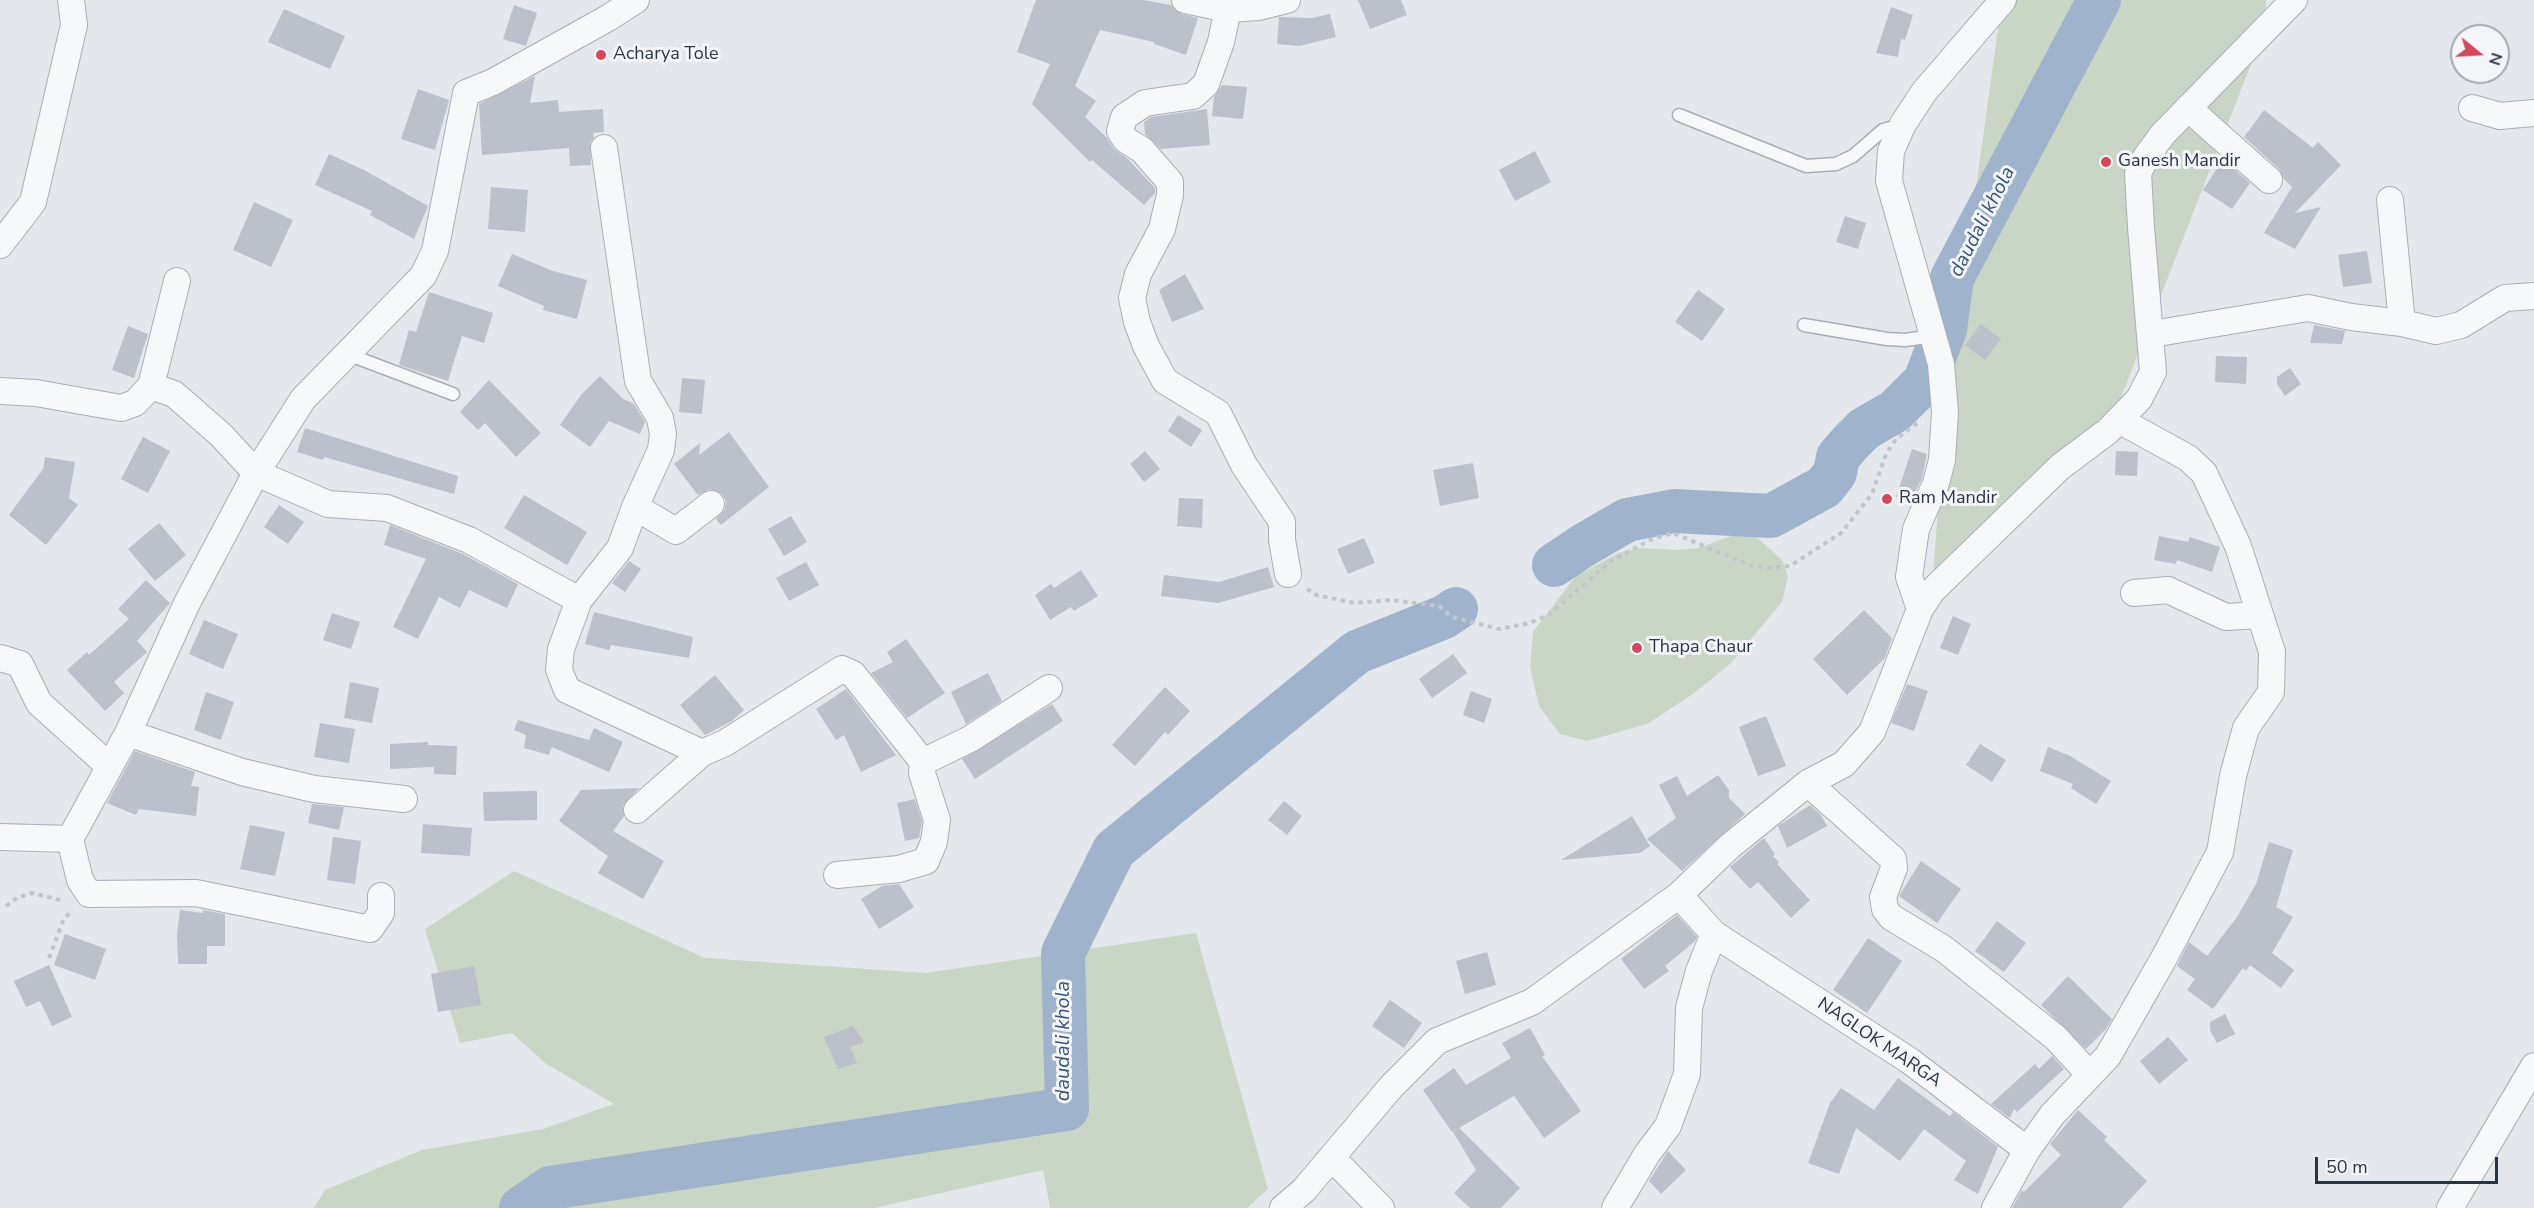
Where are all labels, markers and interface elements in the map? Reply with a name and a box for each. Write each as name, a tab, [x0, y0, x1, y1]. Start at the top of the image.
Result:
north arrow	[2450, 24, 2510, 84]
place label: Acharya Tole	[613, 44, 719, 66]
marker: Acharya Tole	[594, 48, 608, 62]
text: N	[2483, 50, 2508, 68]
place label: Ganesh Mandir	[2118, 151, 2240, 173]
marker: Ganesh Mandir	[2099, 155, 2113, 169]
water label: daudali khola	[1945, 163, 2021, 281]
place label: Ram Mandir	[1899, 488, 1997, 510]
marker: Ram Mandir	[1880, 492, 1894, 506]
place label: Thapa Chaur	[1649, 637, 1753, 659]
marker: Thapa Chaur	[1630, 641, 1644, 655]
water label: daudali khola	[1052, 981, 1076, 1101]
street label: NAGLOK MARGA	[1813, 994, 1945, 1092]
scale bar	[2318, 1145, 2501, 1183]
text: 50 m	[2326, 1155, 2368, 1179]

